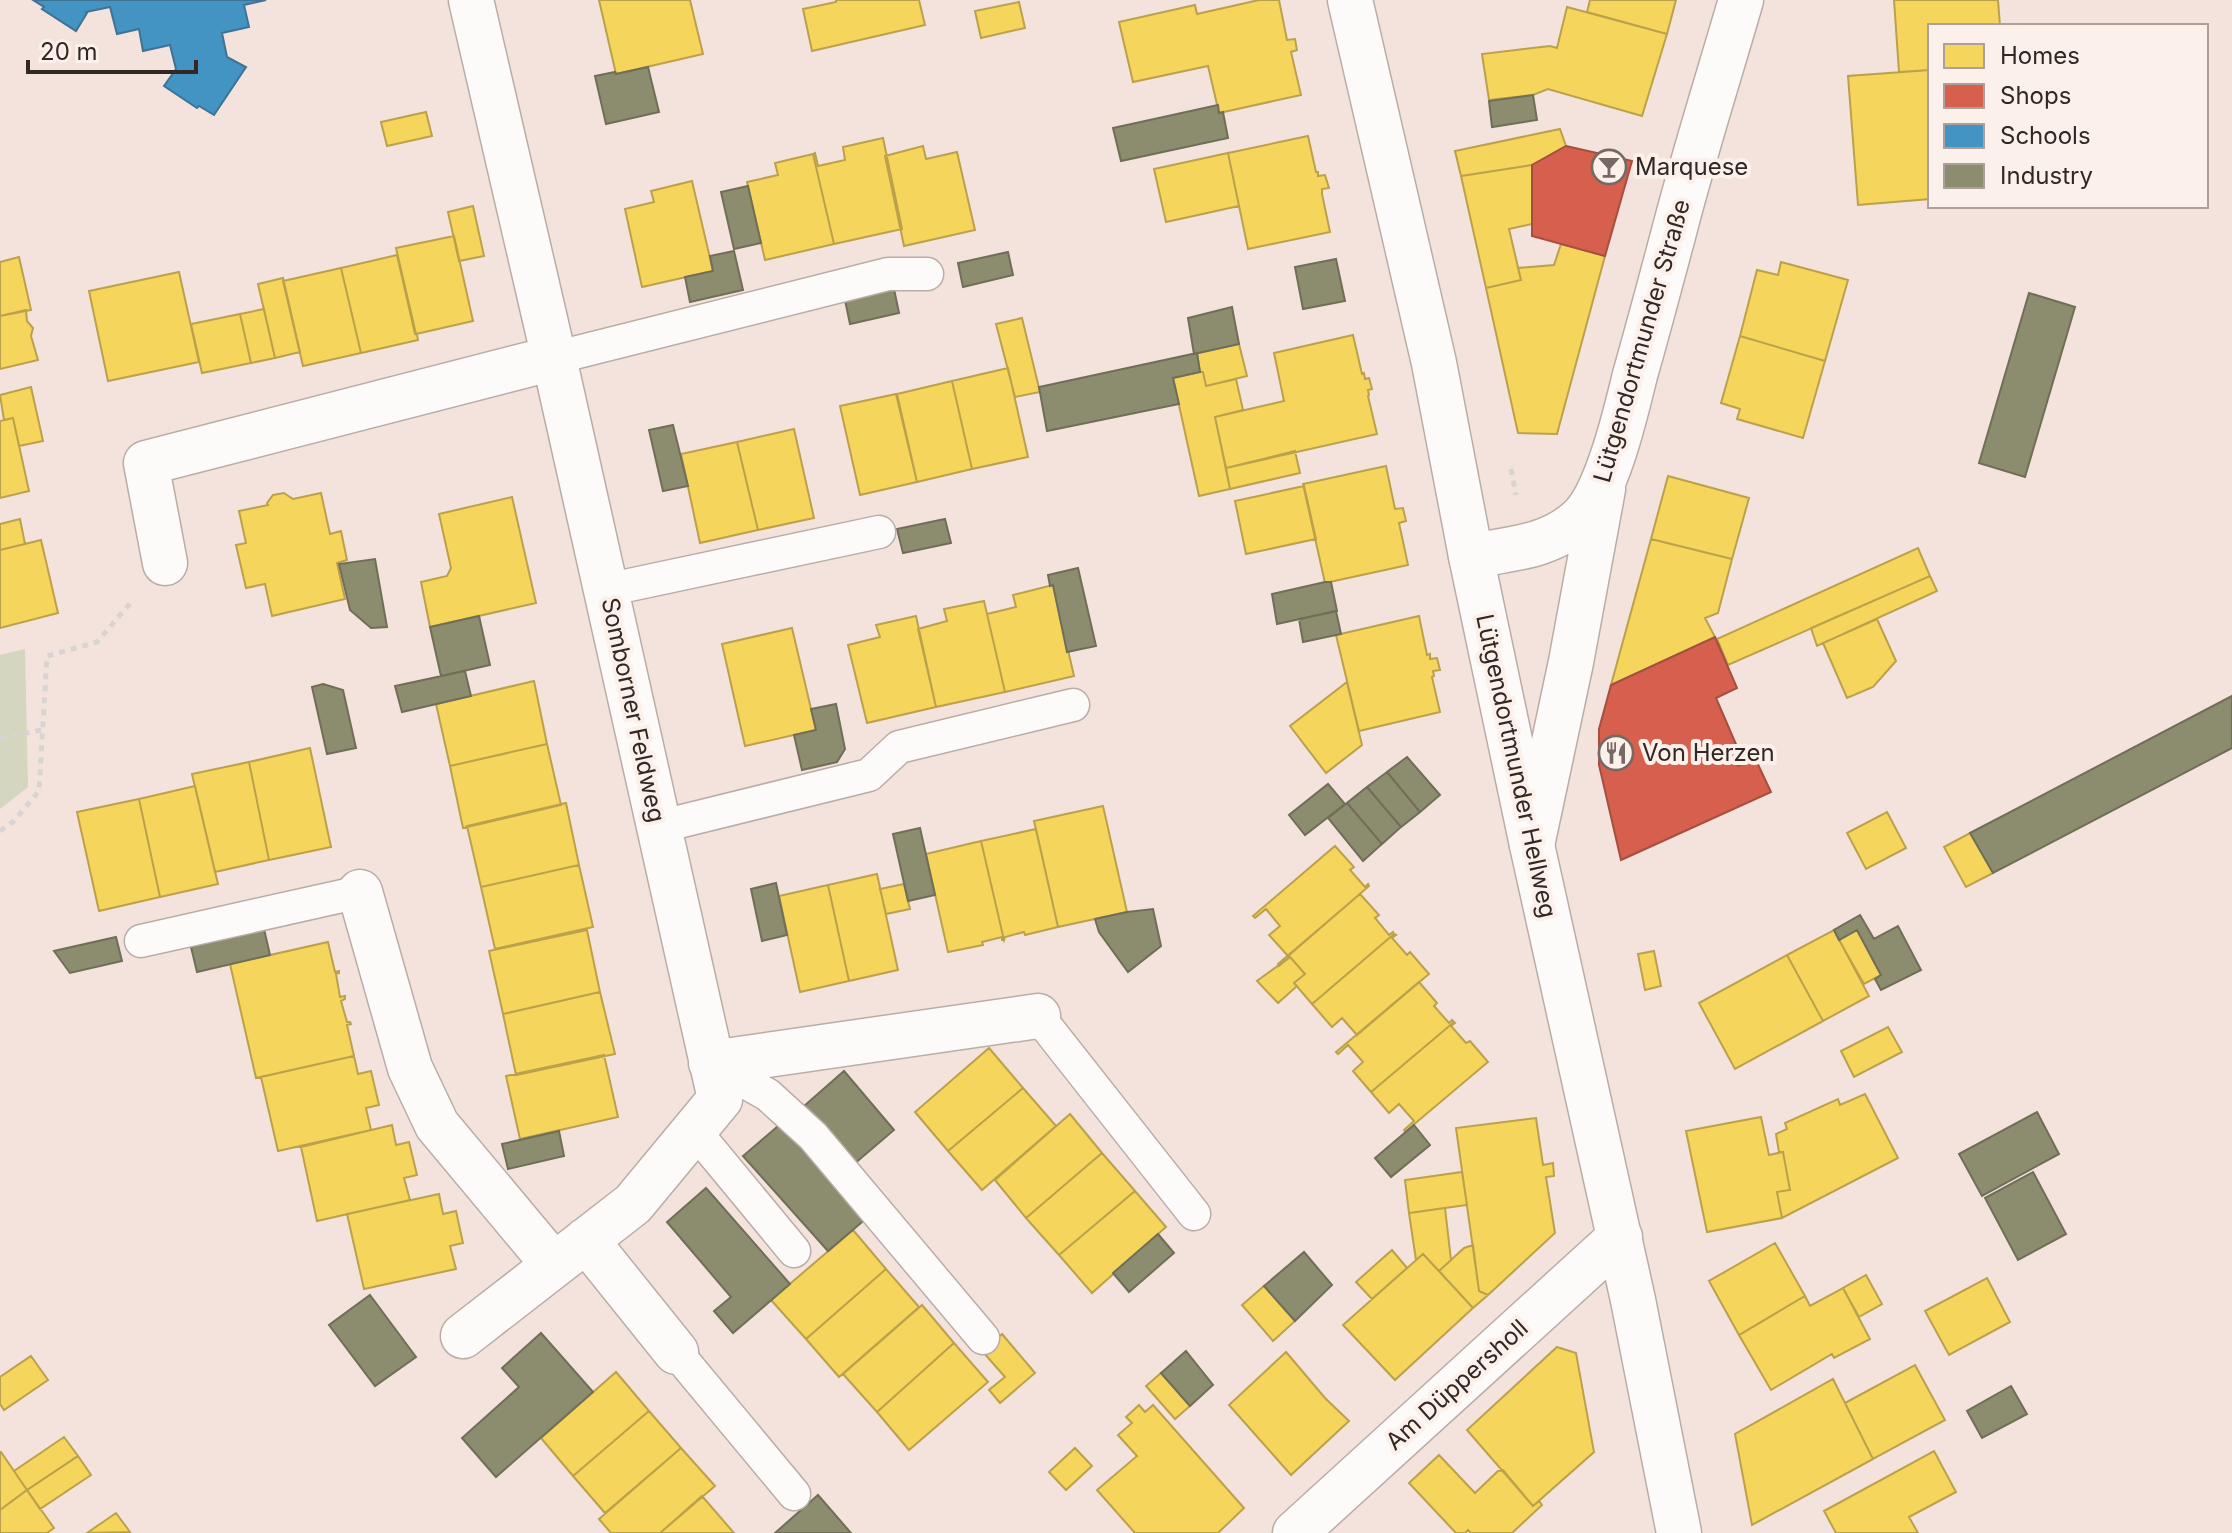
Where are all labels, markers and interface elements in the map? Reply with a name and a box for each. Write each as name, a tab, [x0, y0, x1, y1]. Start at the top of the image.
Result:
scale bar	[28, 24, 196, 74]
legend	[1928, 24, 2208, 208]
text: 20 m	[40, 37, 98, 66]
text: Homes	[2000, 41, 2080, 70]
text: Shops	[2000, 81, 2071, 110]
text: Schools	[2000, 121, 2091, 150]
bar icon: Marquese	[1590, 148, 1628, 186]
place label: Marquese	[1635, 152, 1748, 181]
text: Industry	[2000, 161, 2093, 190]
street label: Lütgendortmunder Straße	[1587, 196, 1696, 486]
street label: Somborner Feldweg	[596, 595, 671, 825]
street label: Lütgendortmunder Hellweg	[1470, 611, 1563, 920]
restaurant icon: Von Herzen	[1597, 734, 1635, 772]
place label: Von Herzen	[1642, 738, 1775, 767]
street label: Am Düppersholl	[1380, 1313, 1534, 1456]

